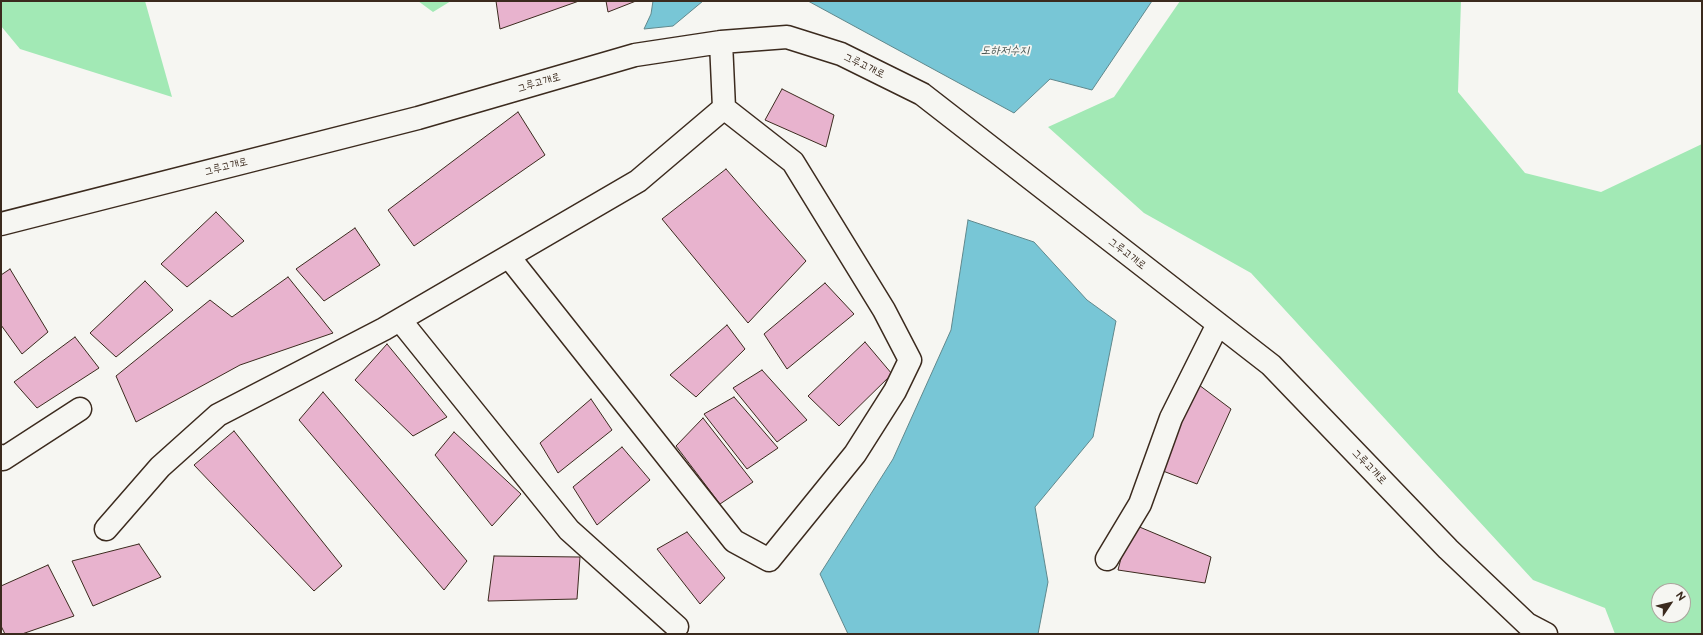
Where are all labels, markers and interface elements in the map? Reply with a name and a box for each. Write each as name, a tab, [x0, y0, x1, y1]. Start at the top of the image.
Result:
water label: 도하저수지	[981, 44, 1029, 58]
street label: 그루고개로	[841, 50, 887, 82]
street label: 그루고개로	[516, 71, 562, 95]
street label: 그루고개로	[203, 155, 249, 179]
street label: 그루고개로	[1105, 235, 1149, 273]
street label: 그루고개로	[1349, 446, 1389, 488]
north arrow	[1651, 583, 1691, 623]
text: N	[1673, 589, 1688, 604]

